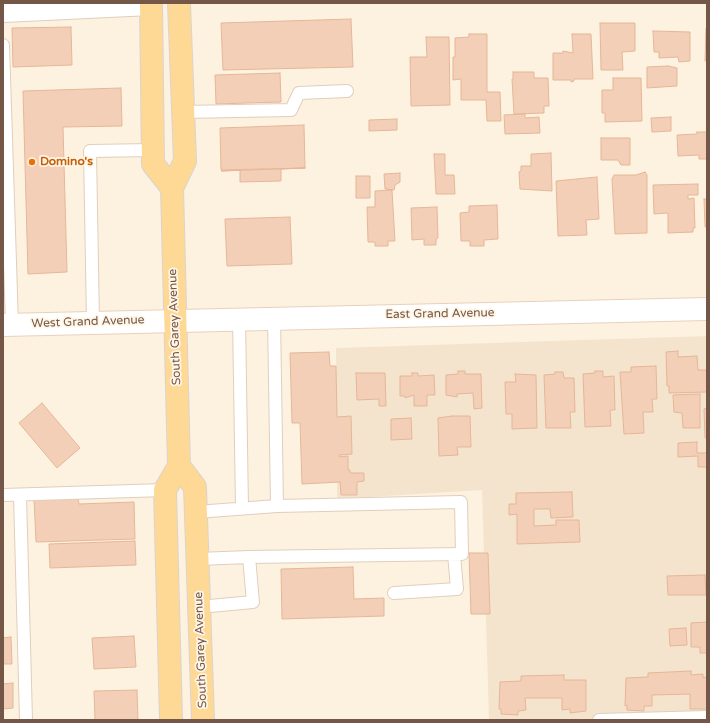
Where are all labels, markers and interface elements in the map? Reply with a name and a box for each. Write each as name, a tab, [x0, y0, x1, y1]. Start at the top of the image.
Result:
place label: Domino's	[40, 155, 93, 169]
marker: Domino's	[27, 157, 37, 167]
street label: South Garey Avenue	[166, 269, 184, 385]
street label: East Grand Avenue	[385, 306, 495, 322]
street label: West Grand Avenue	[31, 313, 145, 331]
street label: South Garey Avenue	[192, 592, 210, 708]

